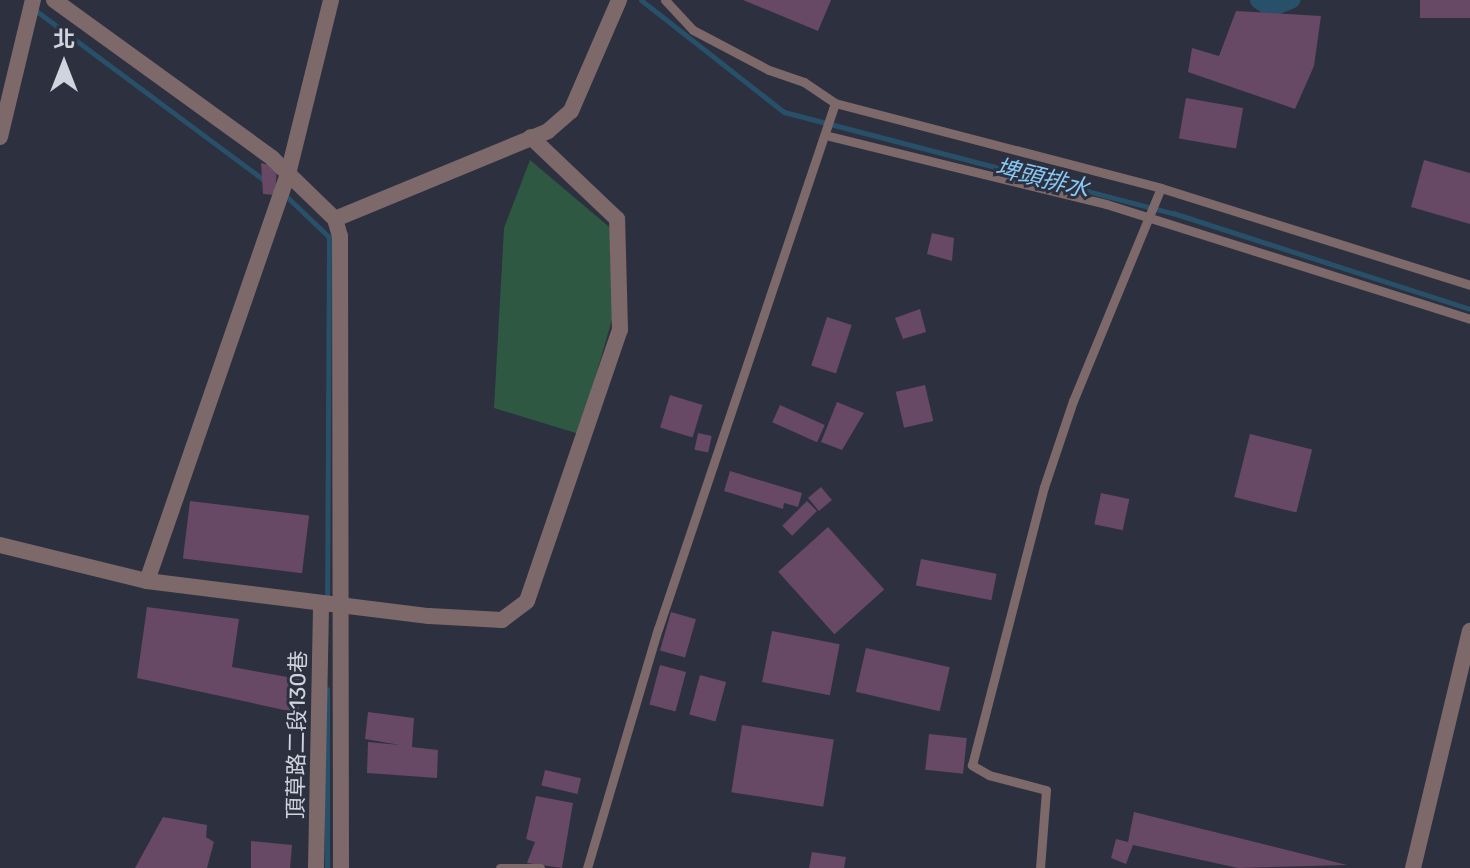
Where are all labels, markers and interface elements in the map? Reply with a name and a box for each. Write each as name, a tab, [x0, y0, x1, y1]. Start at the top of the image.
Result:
north arrow	[24, 24, 104, 104]
text: 北	[53, 26, 75, 53]
water label: 埤頭排水	[992, 153, 1092, 205]
street label: 頂草路二段130巷	[282, 650, 312, 820]

